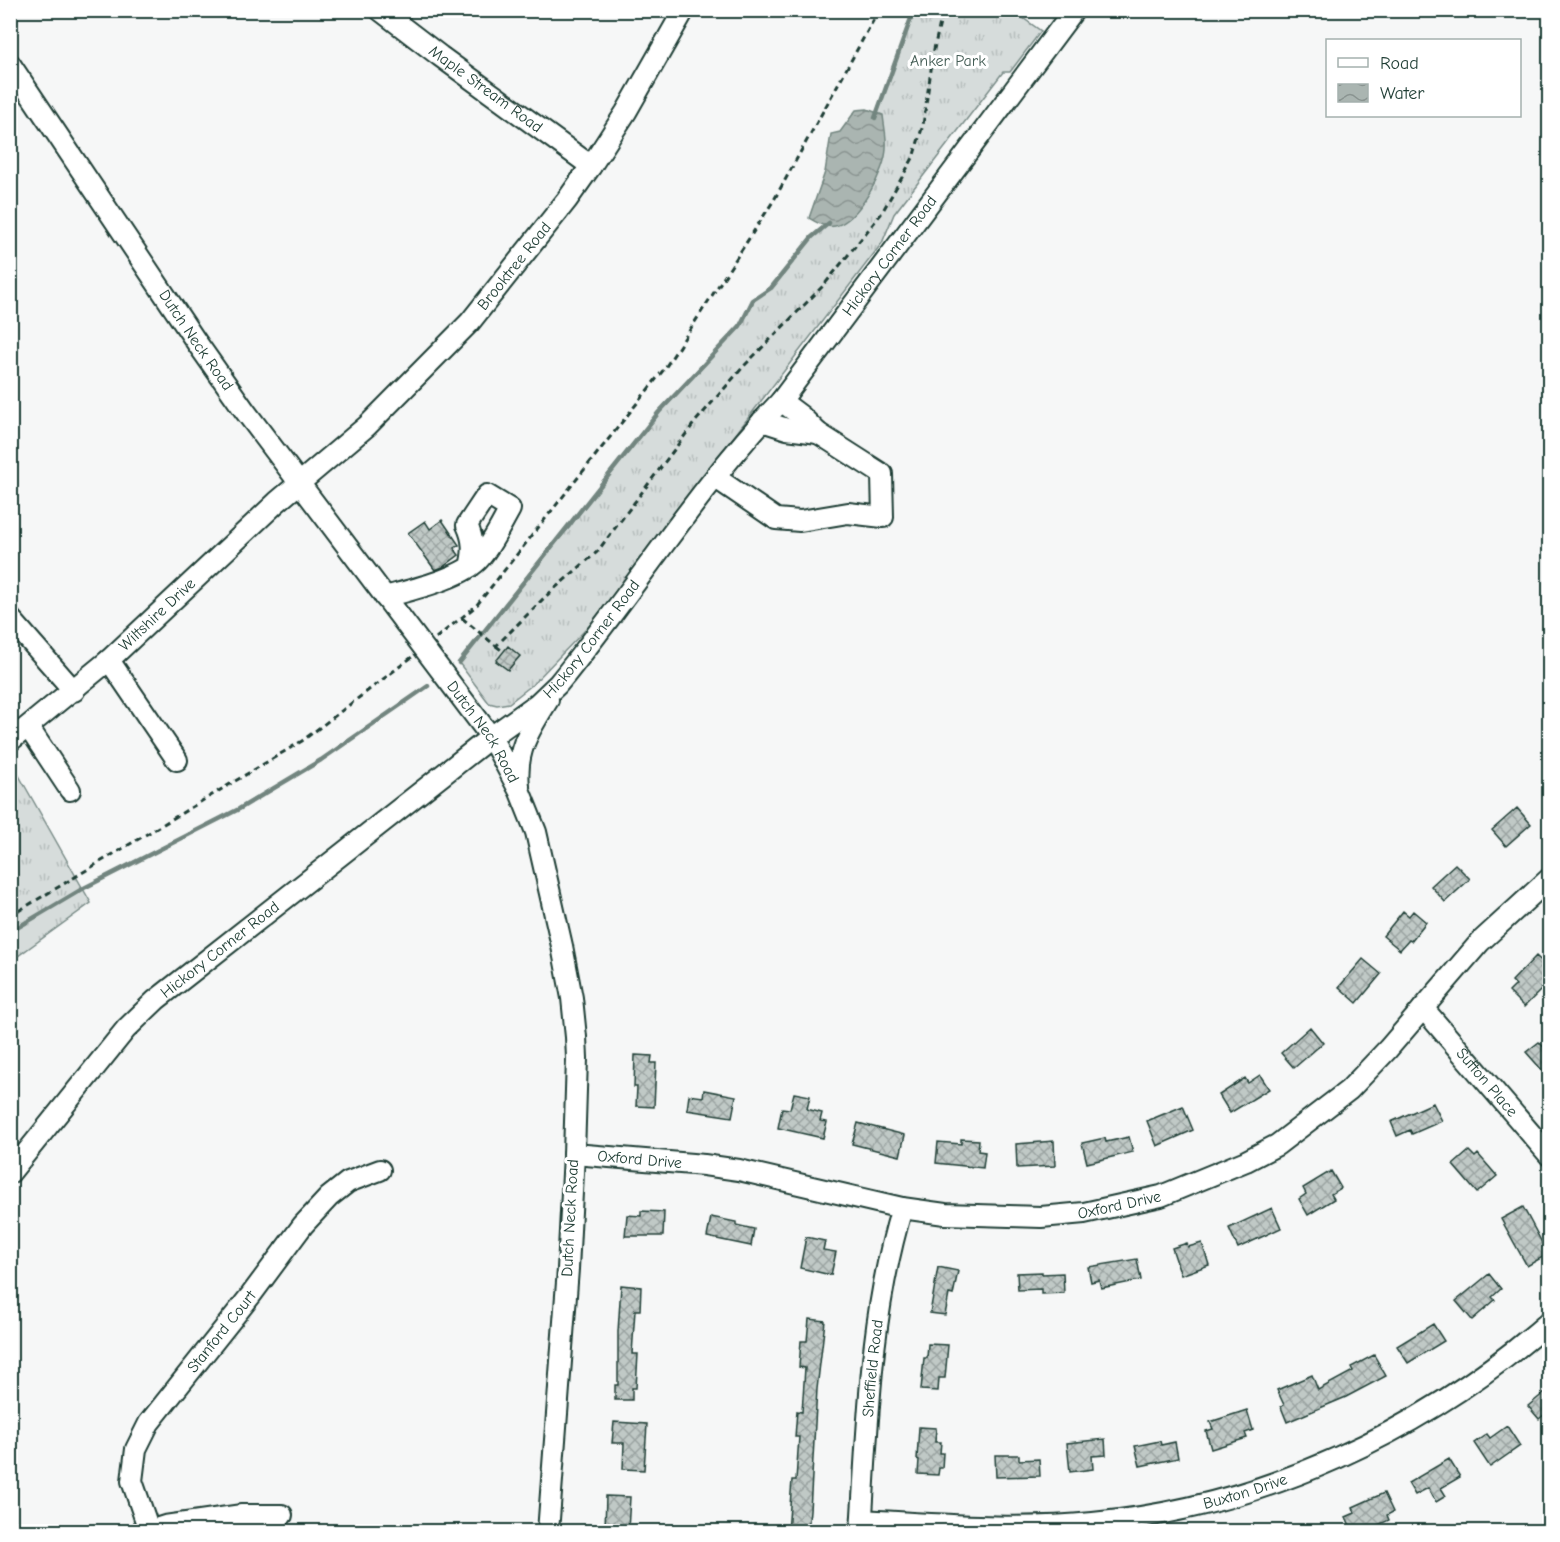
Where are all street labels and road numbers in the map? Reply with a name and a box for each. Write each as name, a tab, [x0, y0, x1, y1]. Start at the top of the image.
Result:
street label: Maple Stream Road	[425, 42, 546, 137]
street label: Hickory Corner Road	[839, 192, 941, 320]
street label: Brooktree Road	[474, 219, 555, 314]
street label: Dutch Neck Road	[155, 287, 237, 394]
street label: Wiltshire Drive	[115, 574, 199, 655]
street label: Hickory Corner Road	[540, 577, 643, 702]
street label: Dutch Neck Road	[443, 678, 523, 786]
street label: Hickory Corner Road	[157, 898, 283, 1002]
street label: Sutton Place	[1452, 1044, 1521, 1120]
street label: Oxford Drive	[597, 1147, 683, 1172]
street label: Dutch Neck Road	[558, 1159, 582, 1277]
street label: Oxford Drive	[1077, 1187, 1163, 1223]
street label: Stanford Court	[184, 1287, 260, 1376]
street label: Sheffield Road	[859, 1319, 887, 1418]
street label: Buxton Drive	[1201, 1470, 1290, 1513]

